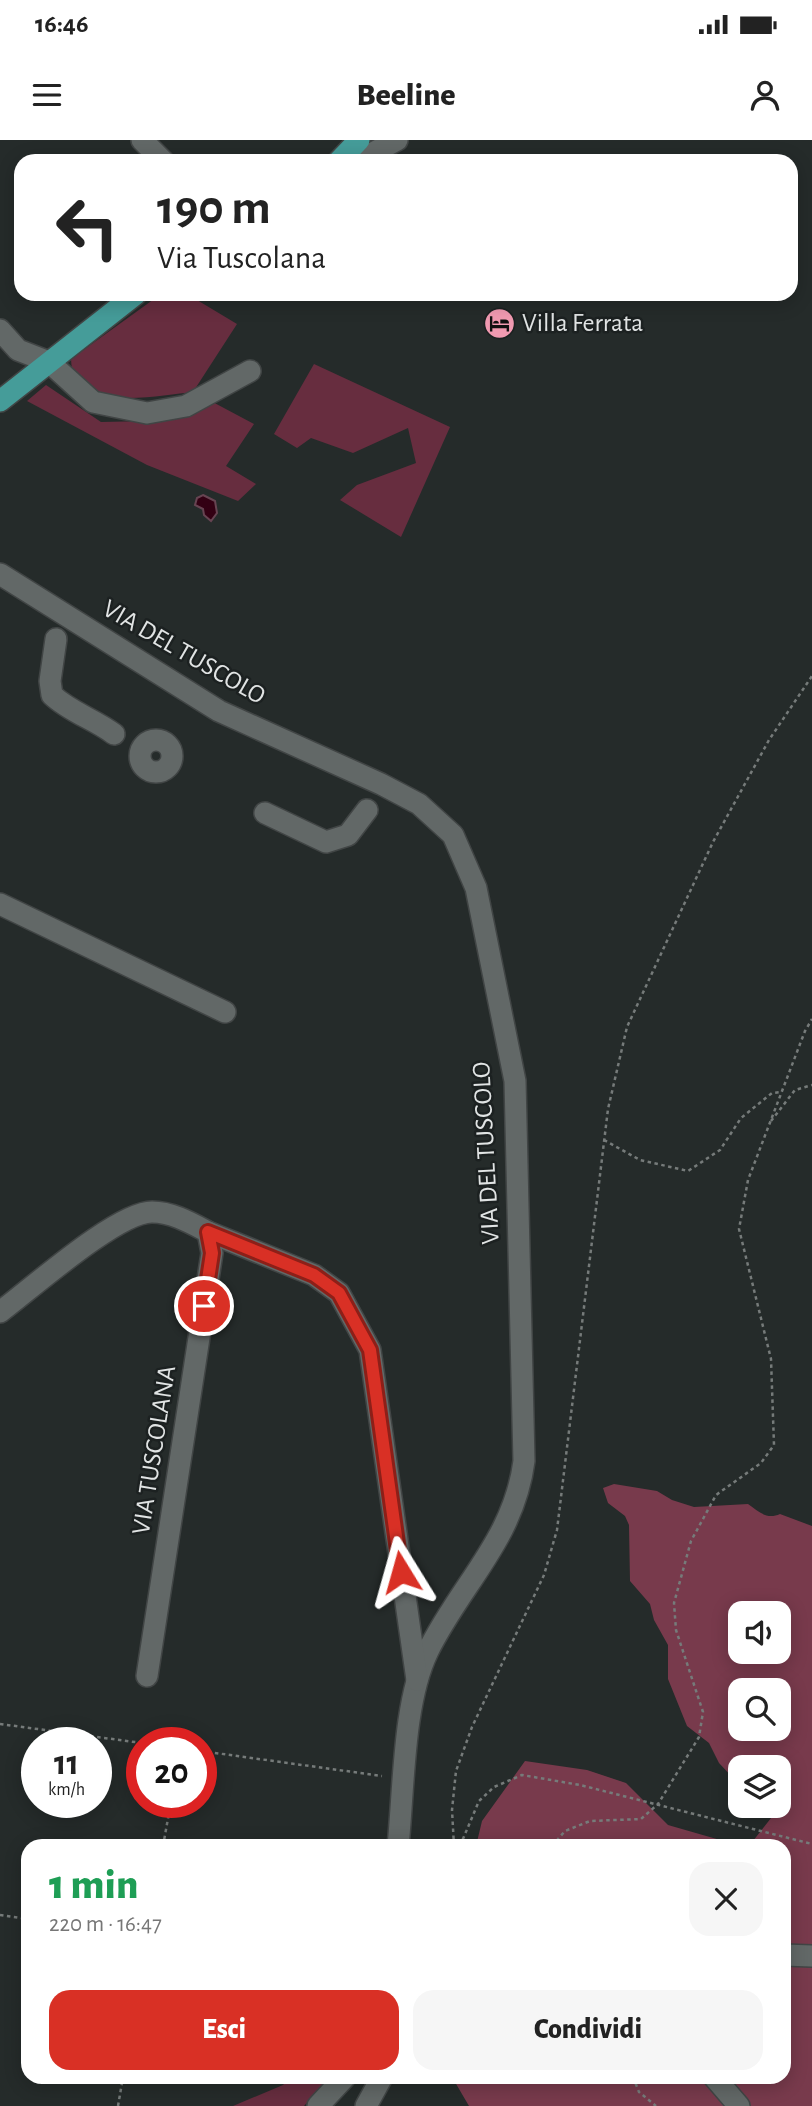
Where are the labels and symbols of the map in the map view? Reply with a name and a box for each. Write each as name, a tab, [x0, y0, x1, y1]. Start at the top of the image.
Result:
hotel icon: Villa Ferrata	[482, 306, 516, 340]
place label: Villa Ferrata	[522, 310, 643, 336]
street label: VIA DEL TUSCOLO	[98, 595, 270, 709]
street label: VIA DEL TUSCOLO	[468, 1061, 504, 1245]
pin	[174, 1276, 234, 1336]
street label: VIA TUSCOLANA	[128, 1364, 180, 1536]
position arrow	[364, 1535, 438, 1609]
speed limit sign: 20	[126, 1727, 217, 1818]

